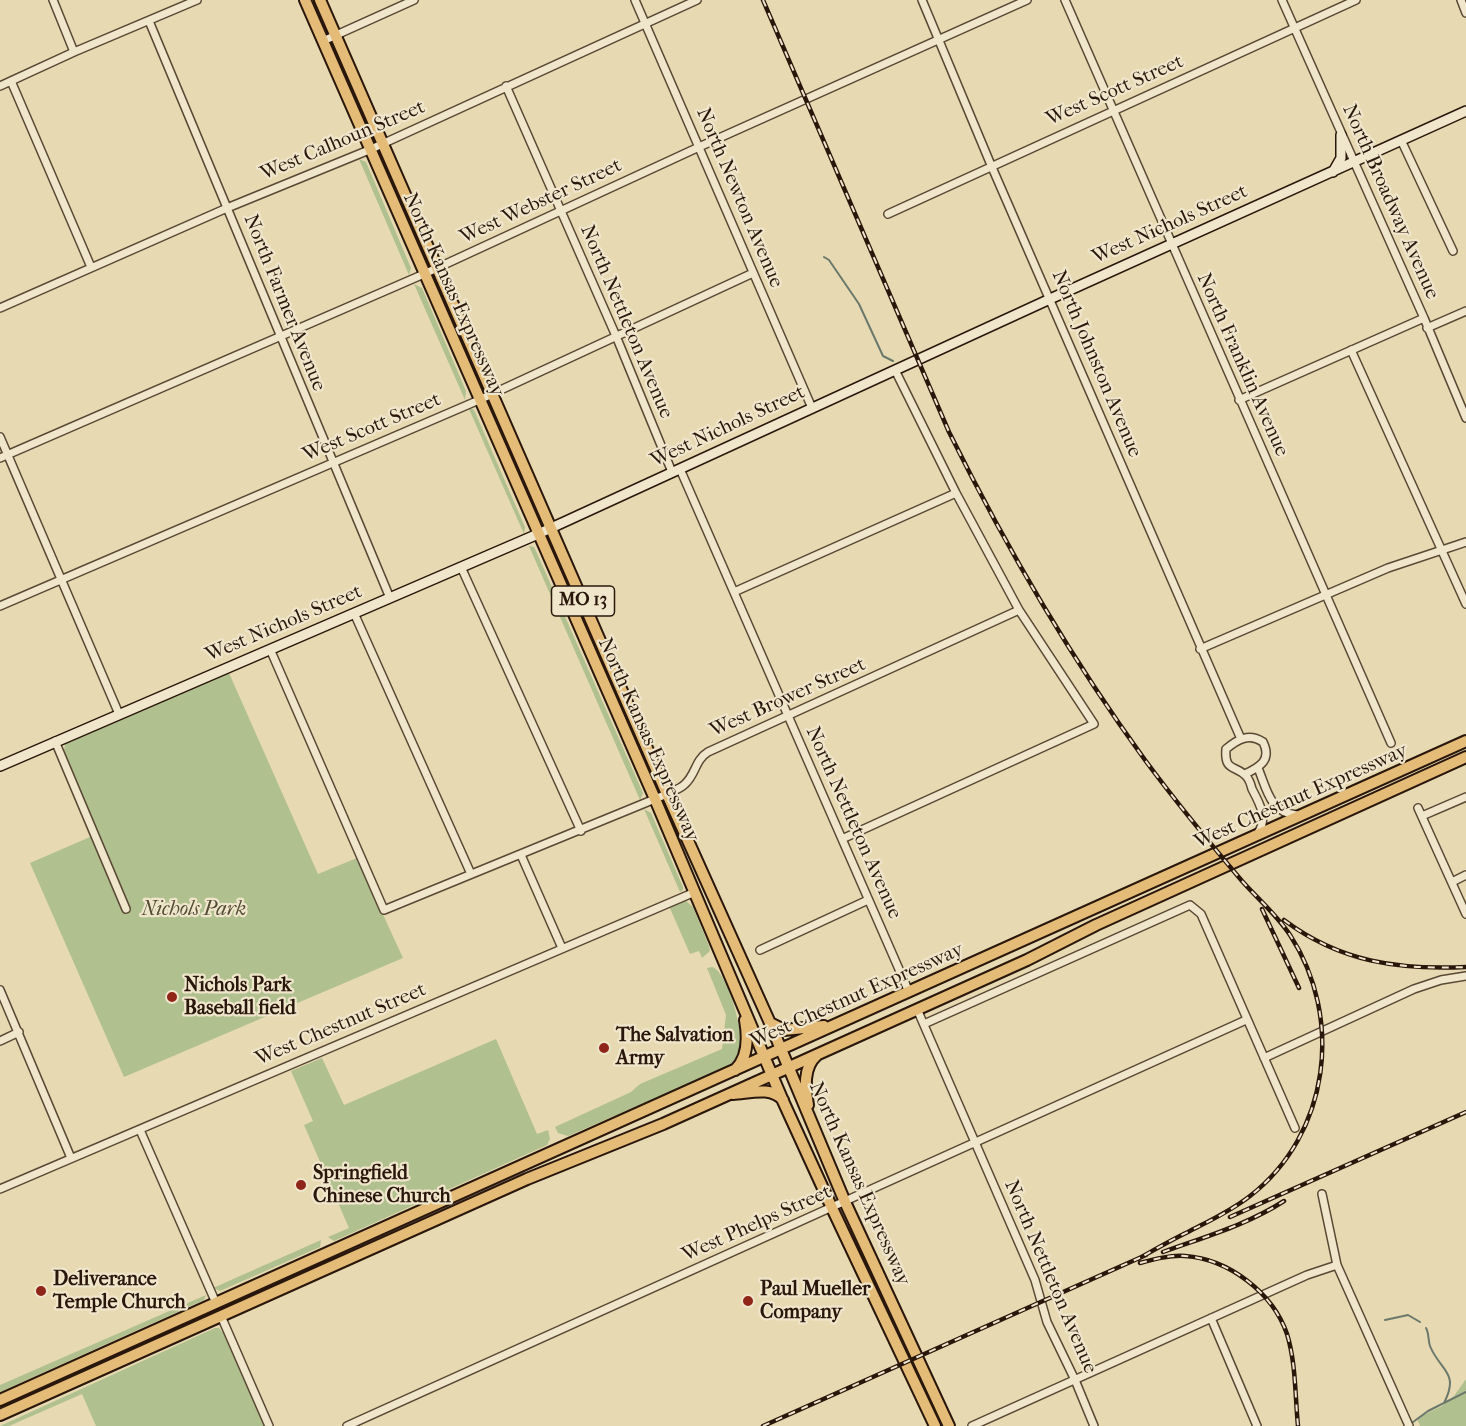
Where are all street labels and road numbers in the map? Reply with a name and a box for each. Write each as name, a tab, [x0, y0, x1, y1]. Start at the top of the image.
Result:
street label: West Scott Street	[1043, 50, 1187, 132]
street label: West Calhoun Street	[257, 95, 429, 187]
street label: North Broadway Avenue	[1336, 101, 1444, 303]
street label: North Newton Avenue	[690, 104, 788, 292]
street label: West Webster Street	[456, 154, 626, 250]
street label: West Nichols Street	[1089, 180, 1251, 270]
street label: North Kansas Expressway	[397, 189, 509, 401]
street label: North Farmer Avenue	[238, 211, 330, 395]
street label: North Nettleton Avenue	[574, 222, 678, 422]
street label: North Johnston Avenue	[1046, 267, 1146, 461]
street label: North Franklin Avenue	[1191, 270, 1293, 460]
street label: West Nichols Street	[647, 381, 809, 473]
street label: West Scott Street	[299, 388, 445, 468]
street label: West Nichols Street	[202, 580, 366, 668]
road number: MO 13	[552, 586, 614, 616]
street label: North Kansas Expressway	[592, 634, 704, 846]
street label: West Brower Street	[706, 653, 870, 743]
street label: North Nettleton Avenue	[800, 723, 906, 923]
street label: West Chestnut Expressway	[1191, 739, 1411, 855]
street label: West Chestnut Expressway	[747, 938, 967, 1054]
street label: West Chestnut Street	[252, 978, 430, 1072]
street label: North Kansas Expressway	[803, 1078, 915, 1290]
street label: North Nettleton Avenue	[998, 1177, 1102, 1377]
street label: West Phelps Street	[679, 1180, 835, 1268]

